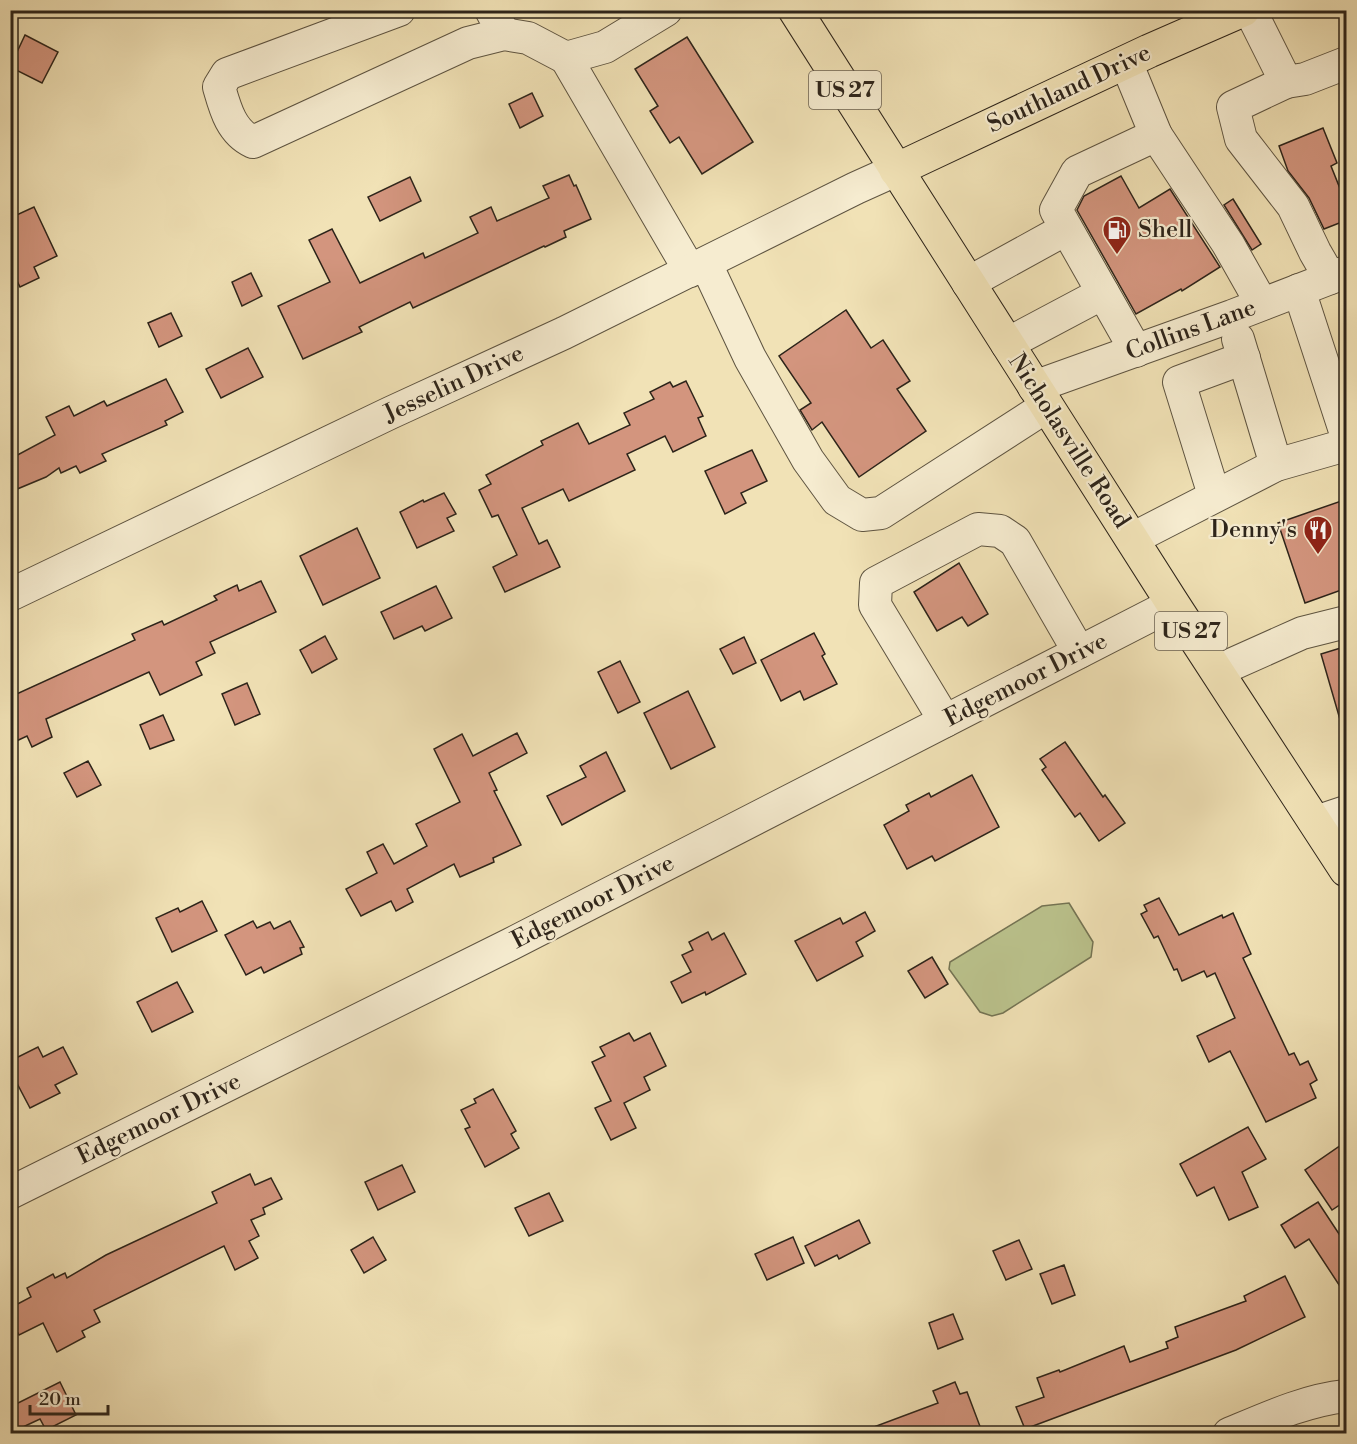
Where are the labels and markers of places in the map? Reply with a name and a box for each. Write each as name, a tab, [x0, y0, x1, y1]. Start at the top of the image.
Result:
fuel station icon: Shell	[1101, 214, 1133, 256]
place label: Shell	[1138, 215, 1192, 245]
restaurant icon: Denny's	[1302, 514, 1334, 556]
place label: Denny's	[1210, 515, 1297, 545]

